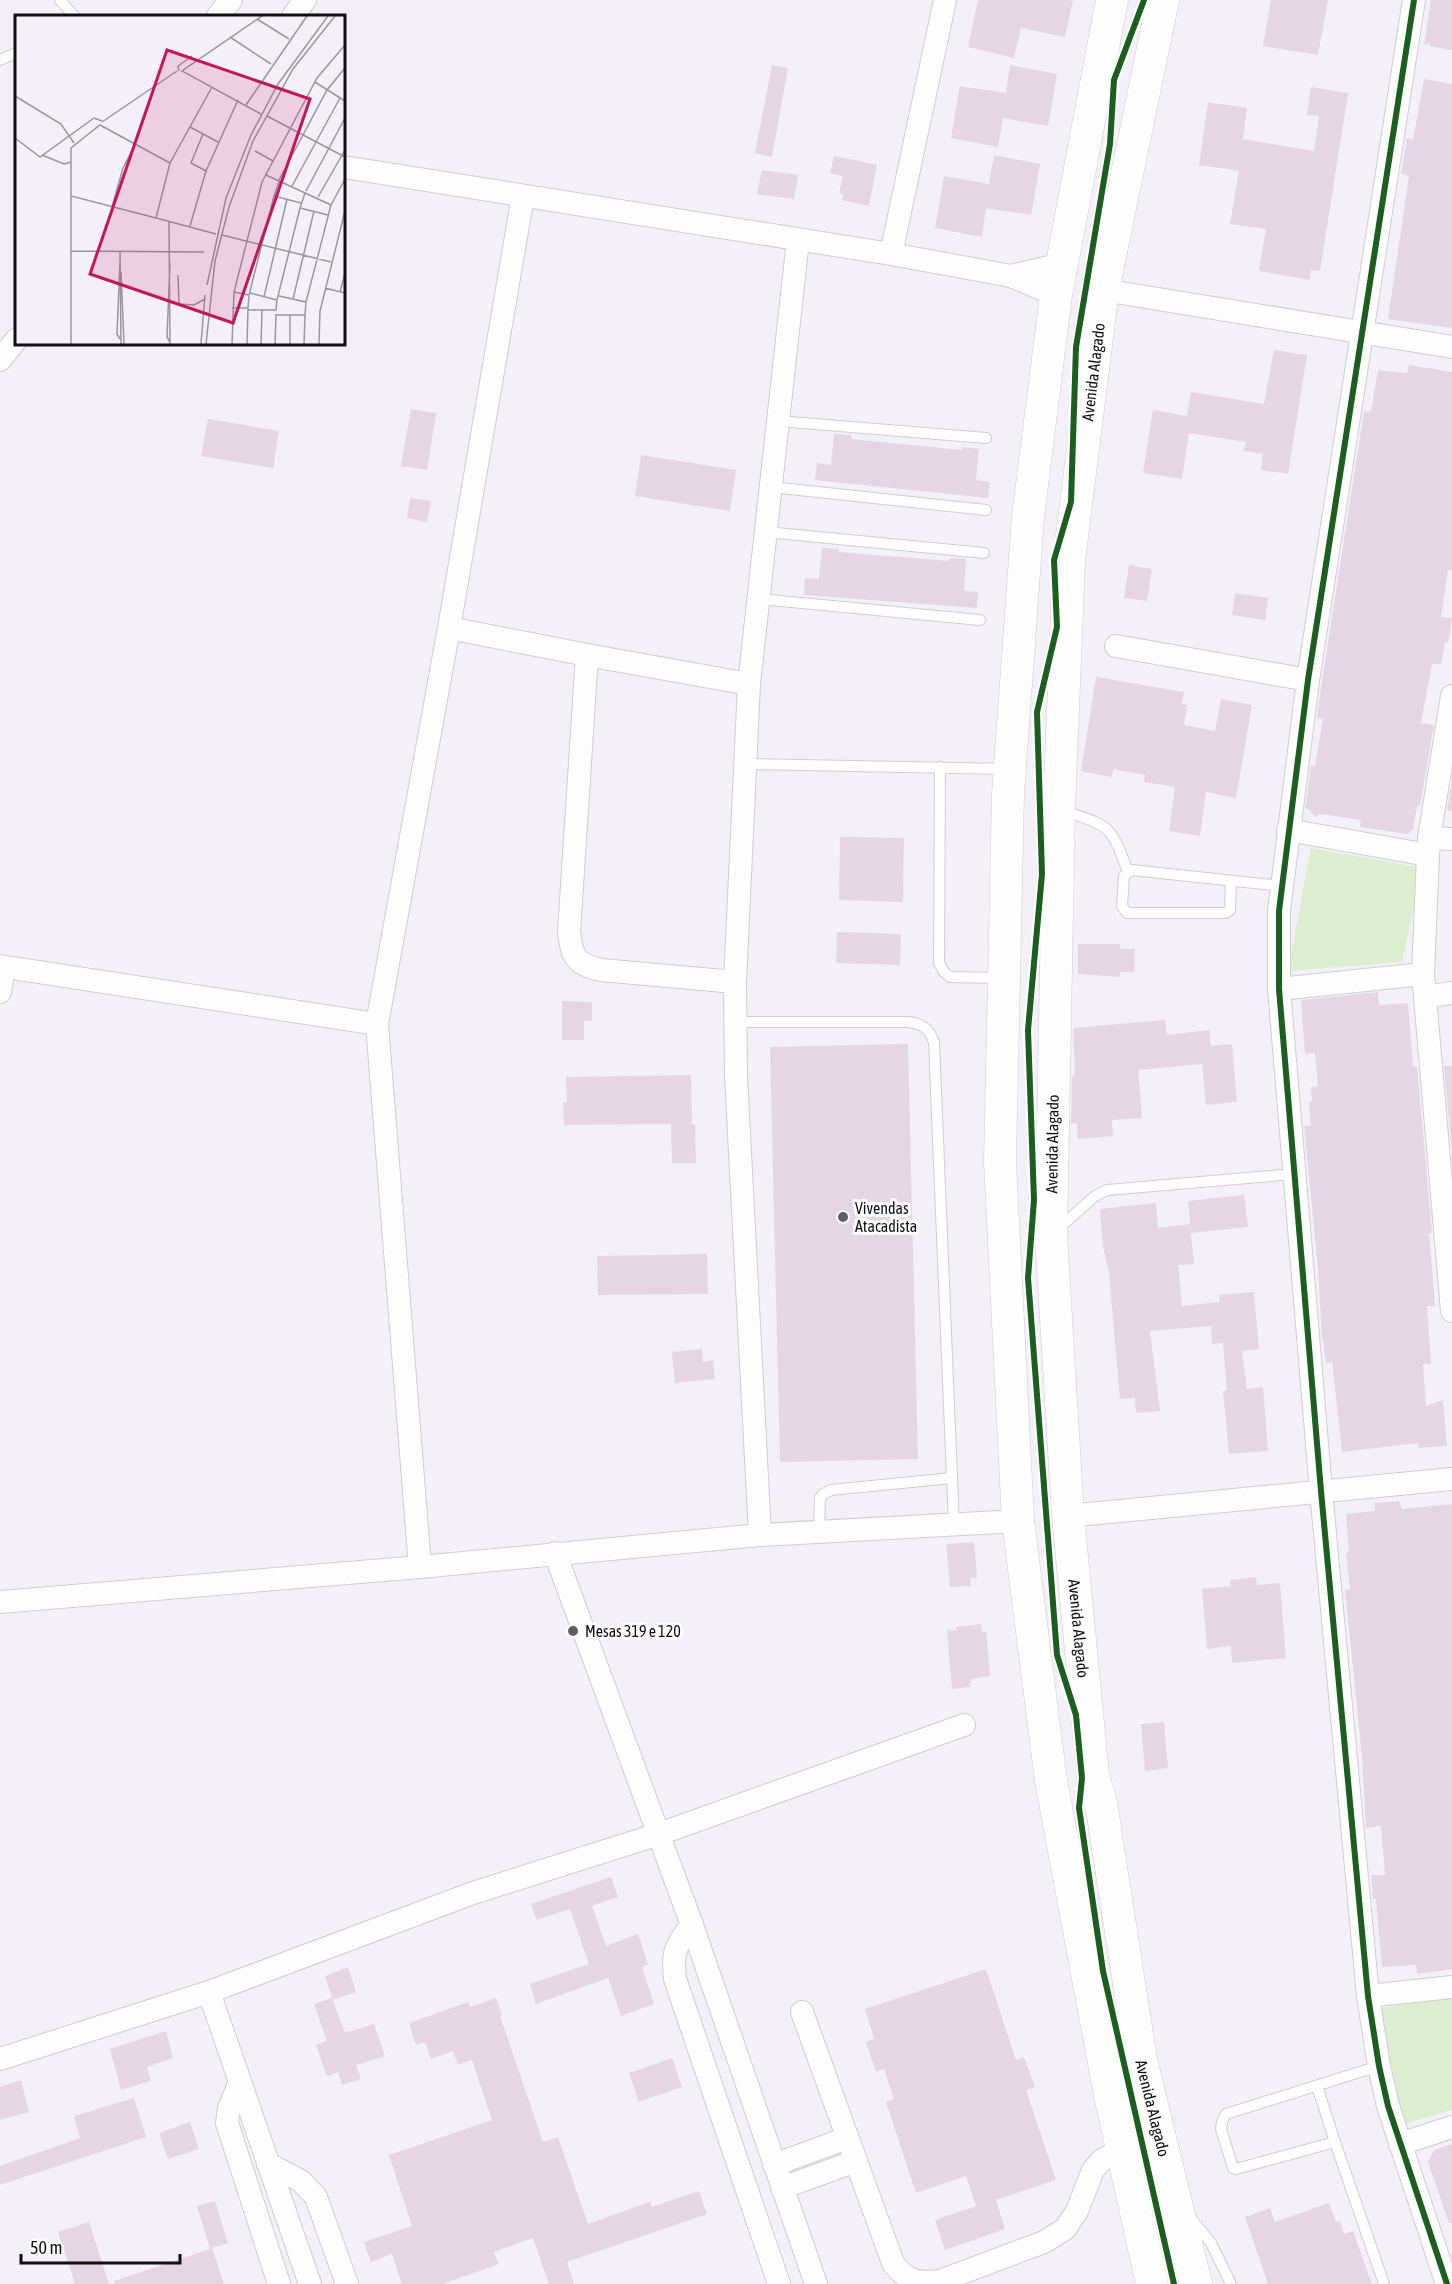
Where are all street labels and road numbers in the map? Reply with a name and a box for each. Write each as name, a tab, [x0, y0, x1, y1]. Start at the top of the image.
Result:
street label: Avenida Alagado	[1078, 322, 1109, 422]
street label: Avenida Alagado	[1042, 1094, 1063, 1194]
street label: Avenida Alagado	[1065, 1578, 1093, 1679]
street label: Avenida Alagado	[1132, 2058, 1173, 2158]

